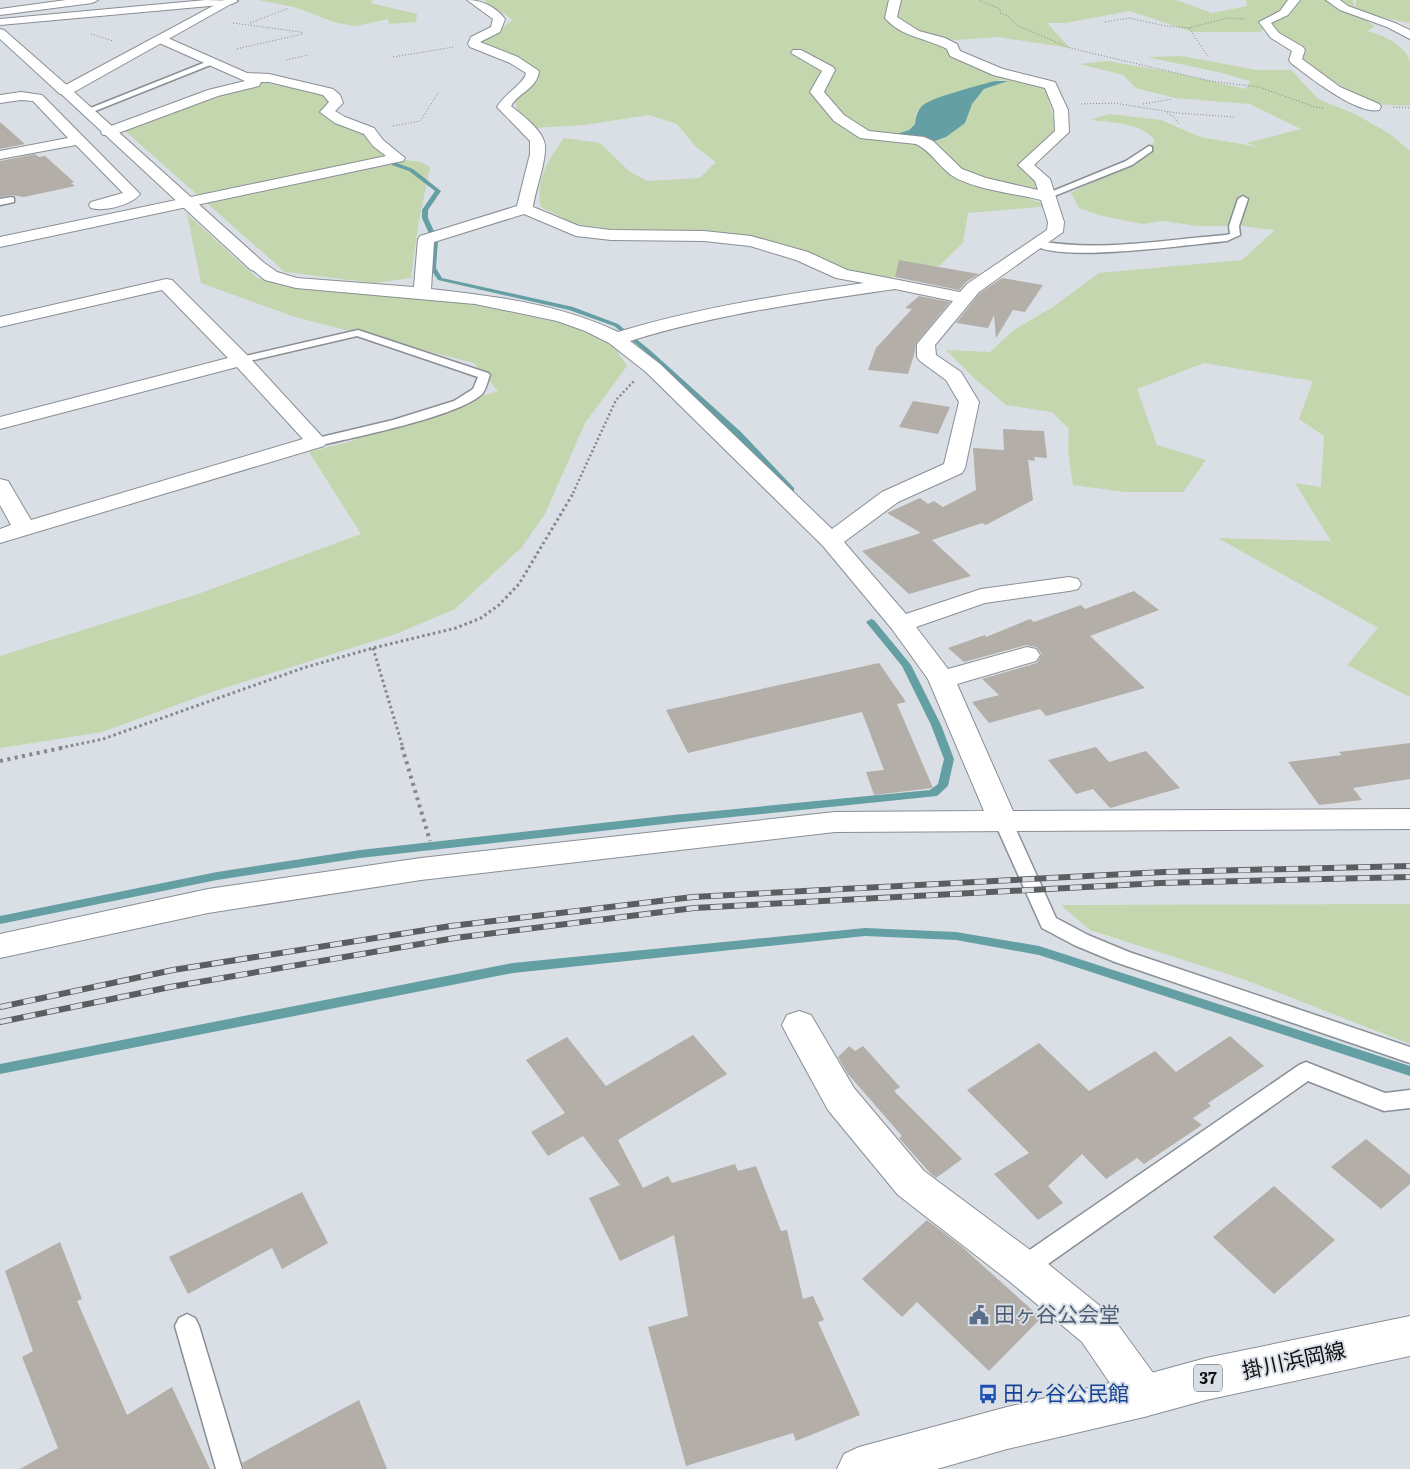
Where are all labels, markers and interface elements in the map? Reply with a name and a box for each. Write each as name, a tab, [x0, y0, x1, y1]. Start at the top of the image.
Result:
place label: 田ヶ谷公会堂	[994, 1297, 1120, 1328]
public building icon: 田ヶ谷公会堂	[968, 1304, 990, 1326]
street label: 掛川浜岡線	[1239, 1332, 1348, 1385]
road number: 37	[1194, 1365, 1222, 1392]
place label: 田ヶ谷公民館	[1003, 1376, 1129, 1407]
bus stop icon: 田ヶ谷公民館	[977, 1383, 999, 1405]

